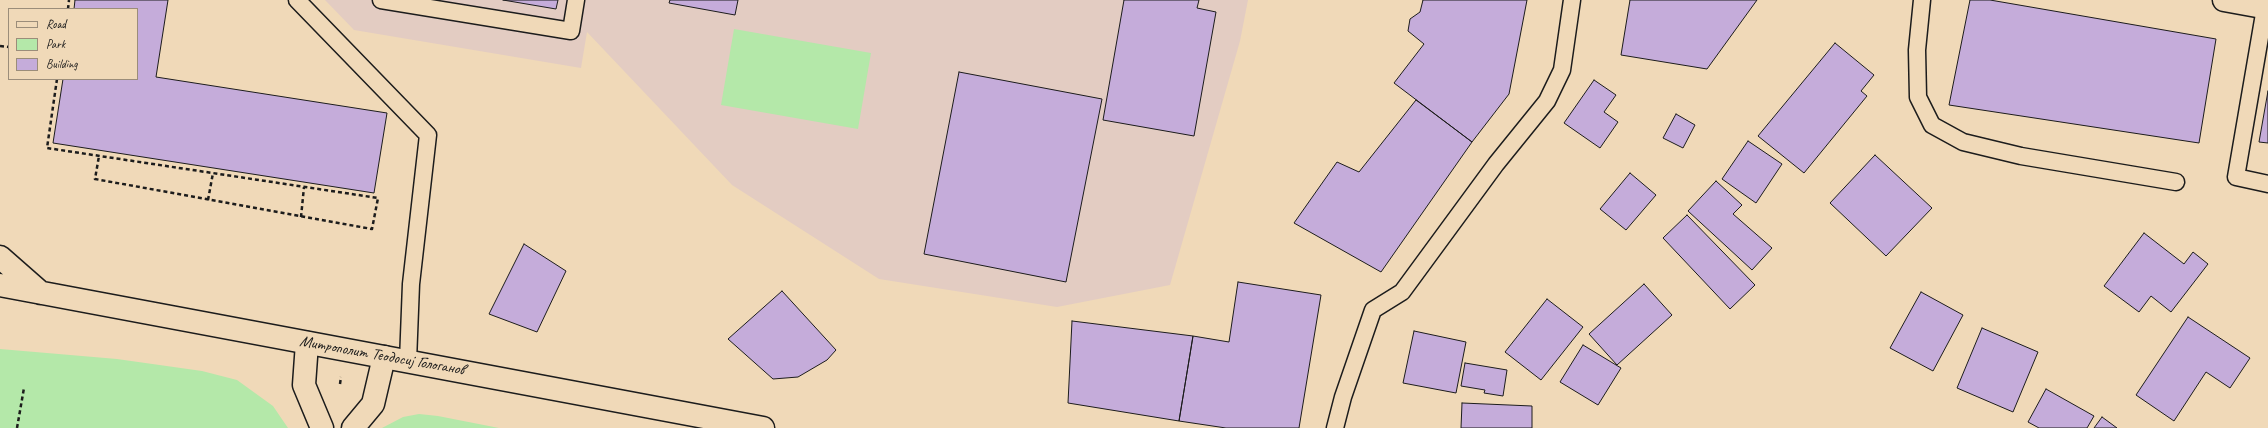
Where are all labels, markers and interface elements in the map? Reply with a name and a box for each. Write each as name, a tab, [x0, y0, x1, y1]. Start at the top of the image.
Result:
legend	[8, 8, 138, 80]
text: Road	[46, 16, 66, 32]
text: Park	[46, 36, 65, 52]
text: Building	[46, 56, 78, 72]
street label: Митрополит Теодосиј Гологанов	[298, 332, 466, 380]

